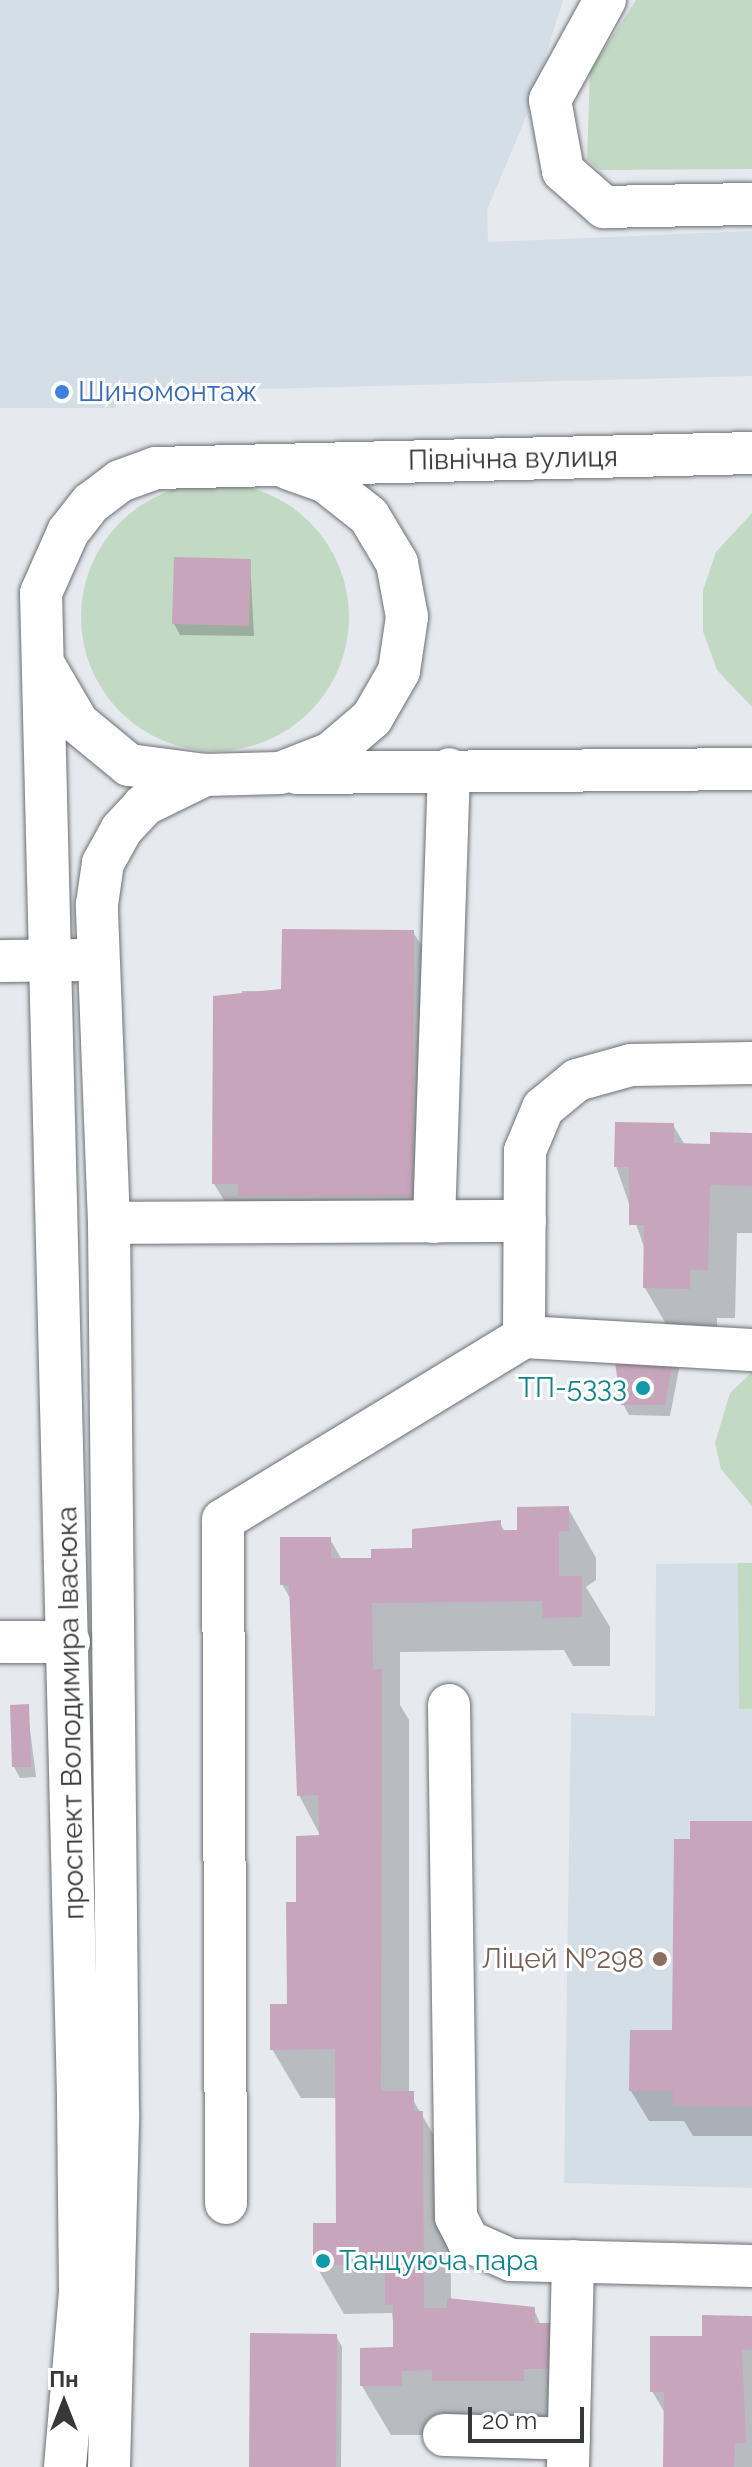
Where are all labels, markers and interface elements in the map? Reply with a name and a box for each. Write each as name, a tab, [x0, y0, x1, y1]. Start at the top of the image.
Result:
place label: Шиномонтаж	[78, 375, 257, 409]
marker: Шиномонтаж	[53, 383, 71, 401]
street label: Північна вулиця	[408, 440, 618, 478]
place label: ТП-5333	[518, 1371, 627, 1405]
marker: ТП-5333	[634, 1379, 652, 1397]
street label: проспект Володимира Івасюка	[51, 1506, 91, 1920]
place label: Ліцей №298	[482, 1942, 644, 1976]
marker: Ліцей №298	[651, 1950, 669, 1968]
place label: Танцуюча пара	[339, 2244, 538, 2278]
marker: Танцуюча пара	[314, 2252, 332, 2270]
north arrow	[24, 2363, 104, 2443]
text: Пн	[49, 2366, 79, 2392]
scale bar	[472, 2391, 588, 2441]
text: 20 m	[482, 2406, 537, 2435]

